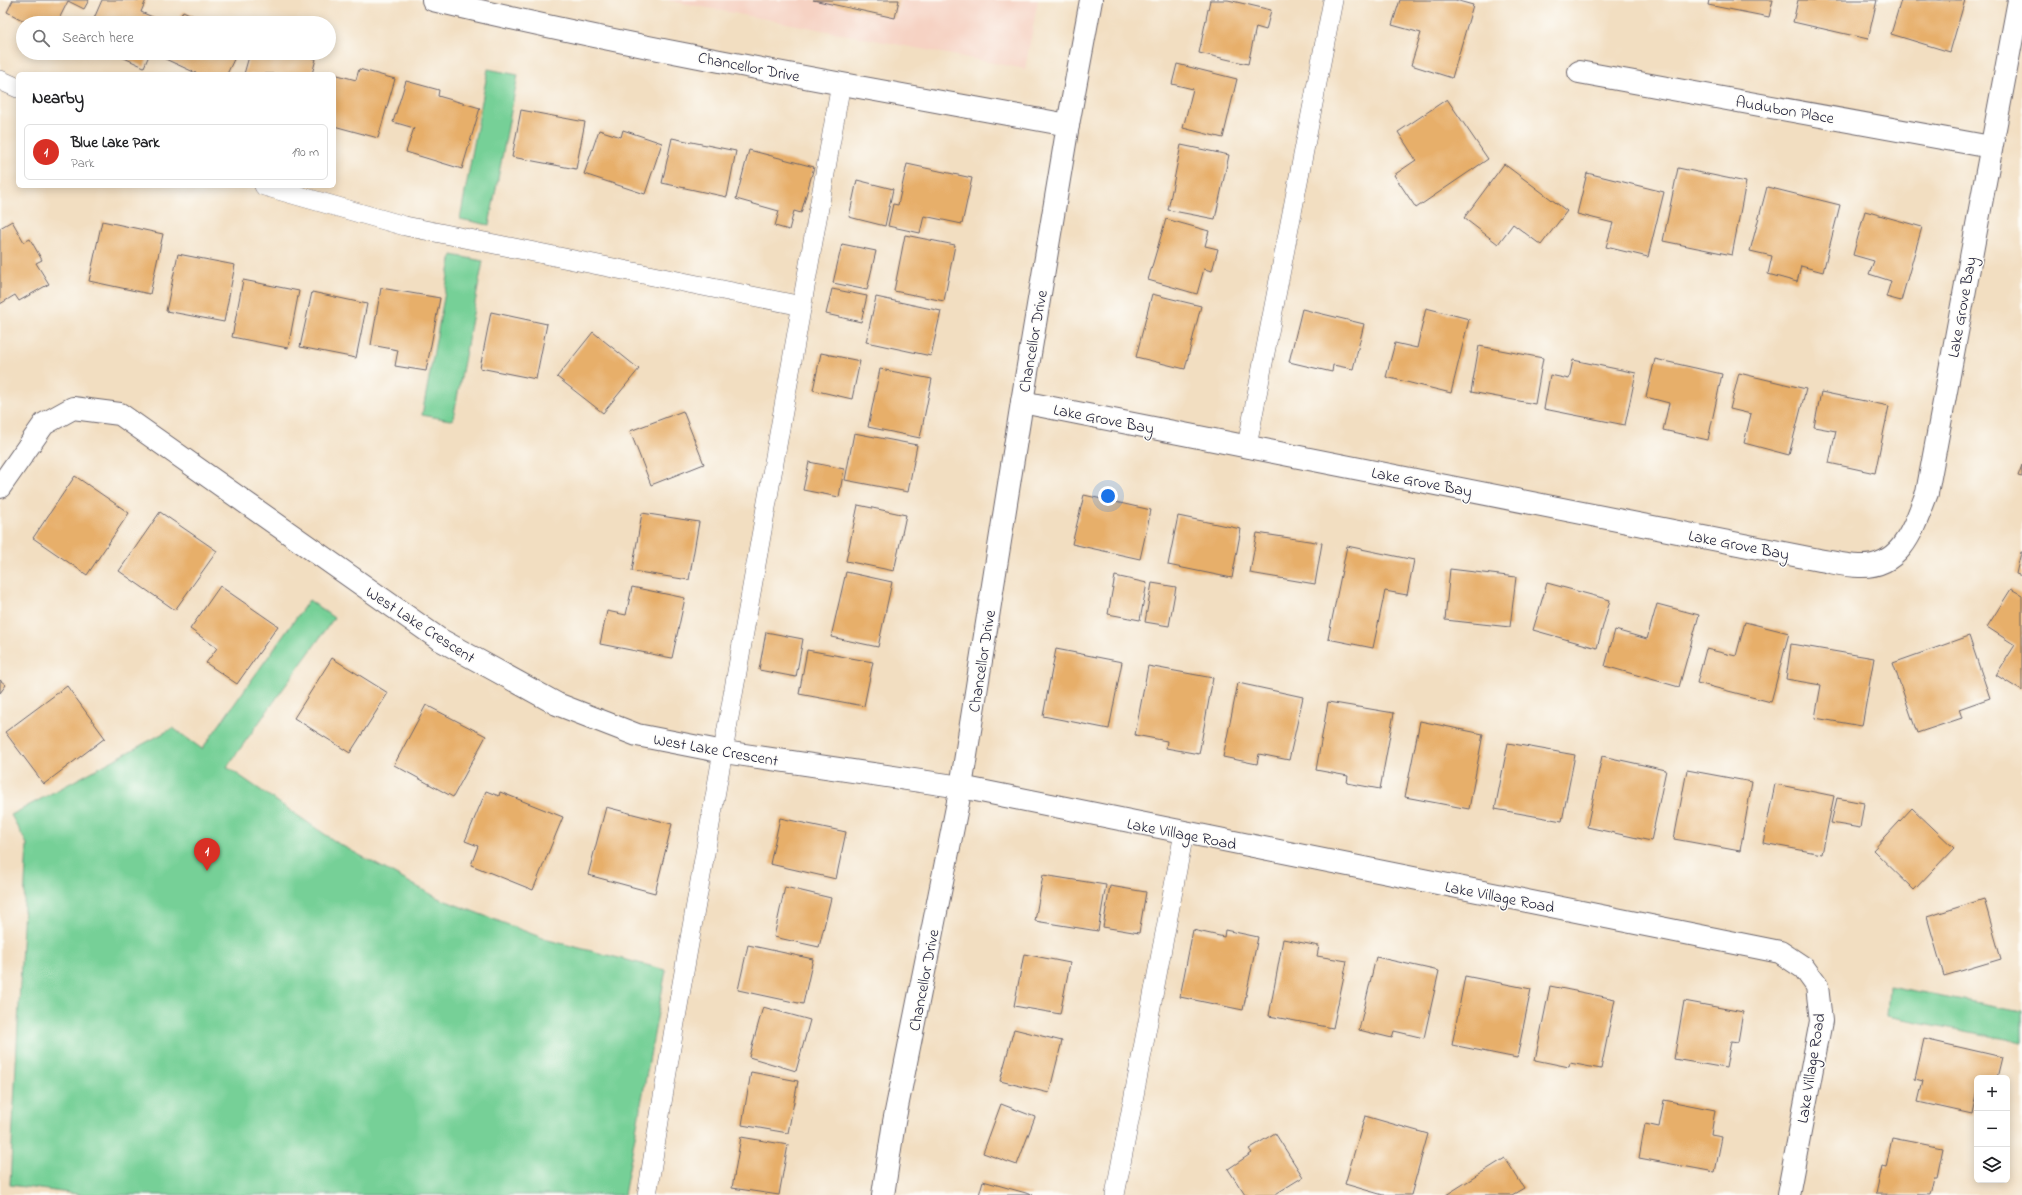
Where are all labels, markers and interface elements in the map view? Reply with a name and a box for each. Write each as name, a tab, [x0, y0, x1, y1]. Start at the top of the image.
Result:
search box	[16, 16, 336, 60]
icon: search	[30, 27, 52, 49]
text: Search here	[62, 27, 134, 49]
street label: Chancellor Drive	[696, 46, 802, 90]
text: Nearby	[32, 86, 84, 111]
street label: Audubon Place	[1734, 91, 1837, 132]
text: Blue Lake Park	[71, 132, 160, 154]
text: 1	[44, 143, 48, 162]
text: 190 m	[292, 143, 319, 162]
text: Park	[71, 154, 95, 173]
street label: Lake Grove Bay	[1942, 255, 1984, 360]
street label: Chancellor Drive	[1013, 288, 1055, 394]
street label: Lake Grove Bay	[1051, 398, 1156, 442]
street label: Lake Grove Bay	[1369, 461, 1474, 505]
your location	[1098, 486, 1118, 506]
street label: Lake Grove Bay	[1686, 524, 1791, 568]
street label: West Lake Crescent	[360, 581, 480, 671]
street label: Chancellor Drive	[963, 608, 1003, 714]
street label: West Lake Crescent	[651, 728, 781, 774]
street label: Lake Village Road	[1125, 813, 1238, 857]
pin: 1	[194, 838, 220, 871]
street label: Lake Village Road	[1443, 876, 1556, 920]
street label: Chancellor Drive	[903, 927, 947, 1033]
street label: Lake Village Road	[1791, 1012, 1833, 1125]
map controls	[1974, 1075, 2010, 1183]
button: +	[1974, 1075, 2010, 1111]
button: −	[1974, 1111, 2010, 1147]
button: layers	[1974, 1147, 2010, 1183]

